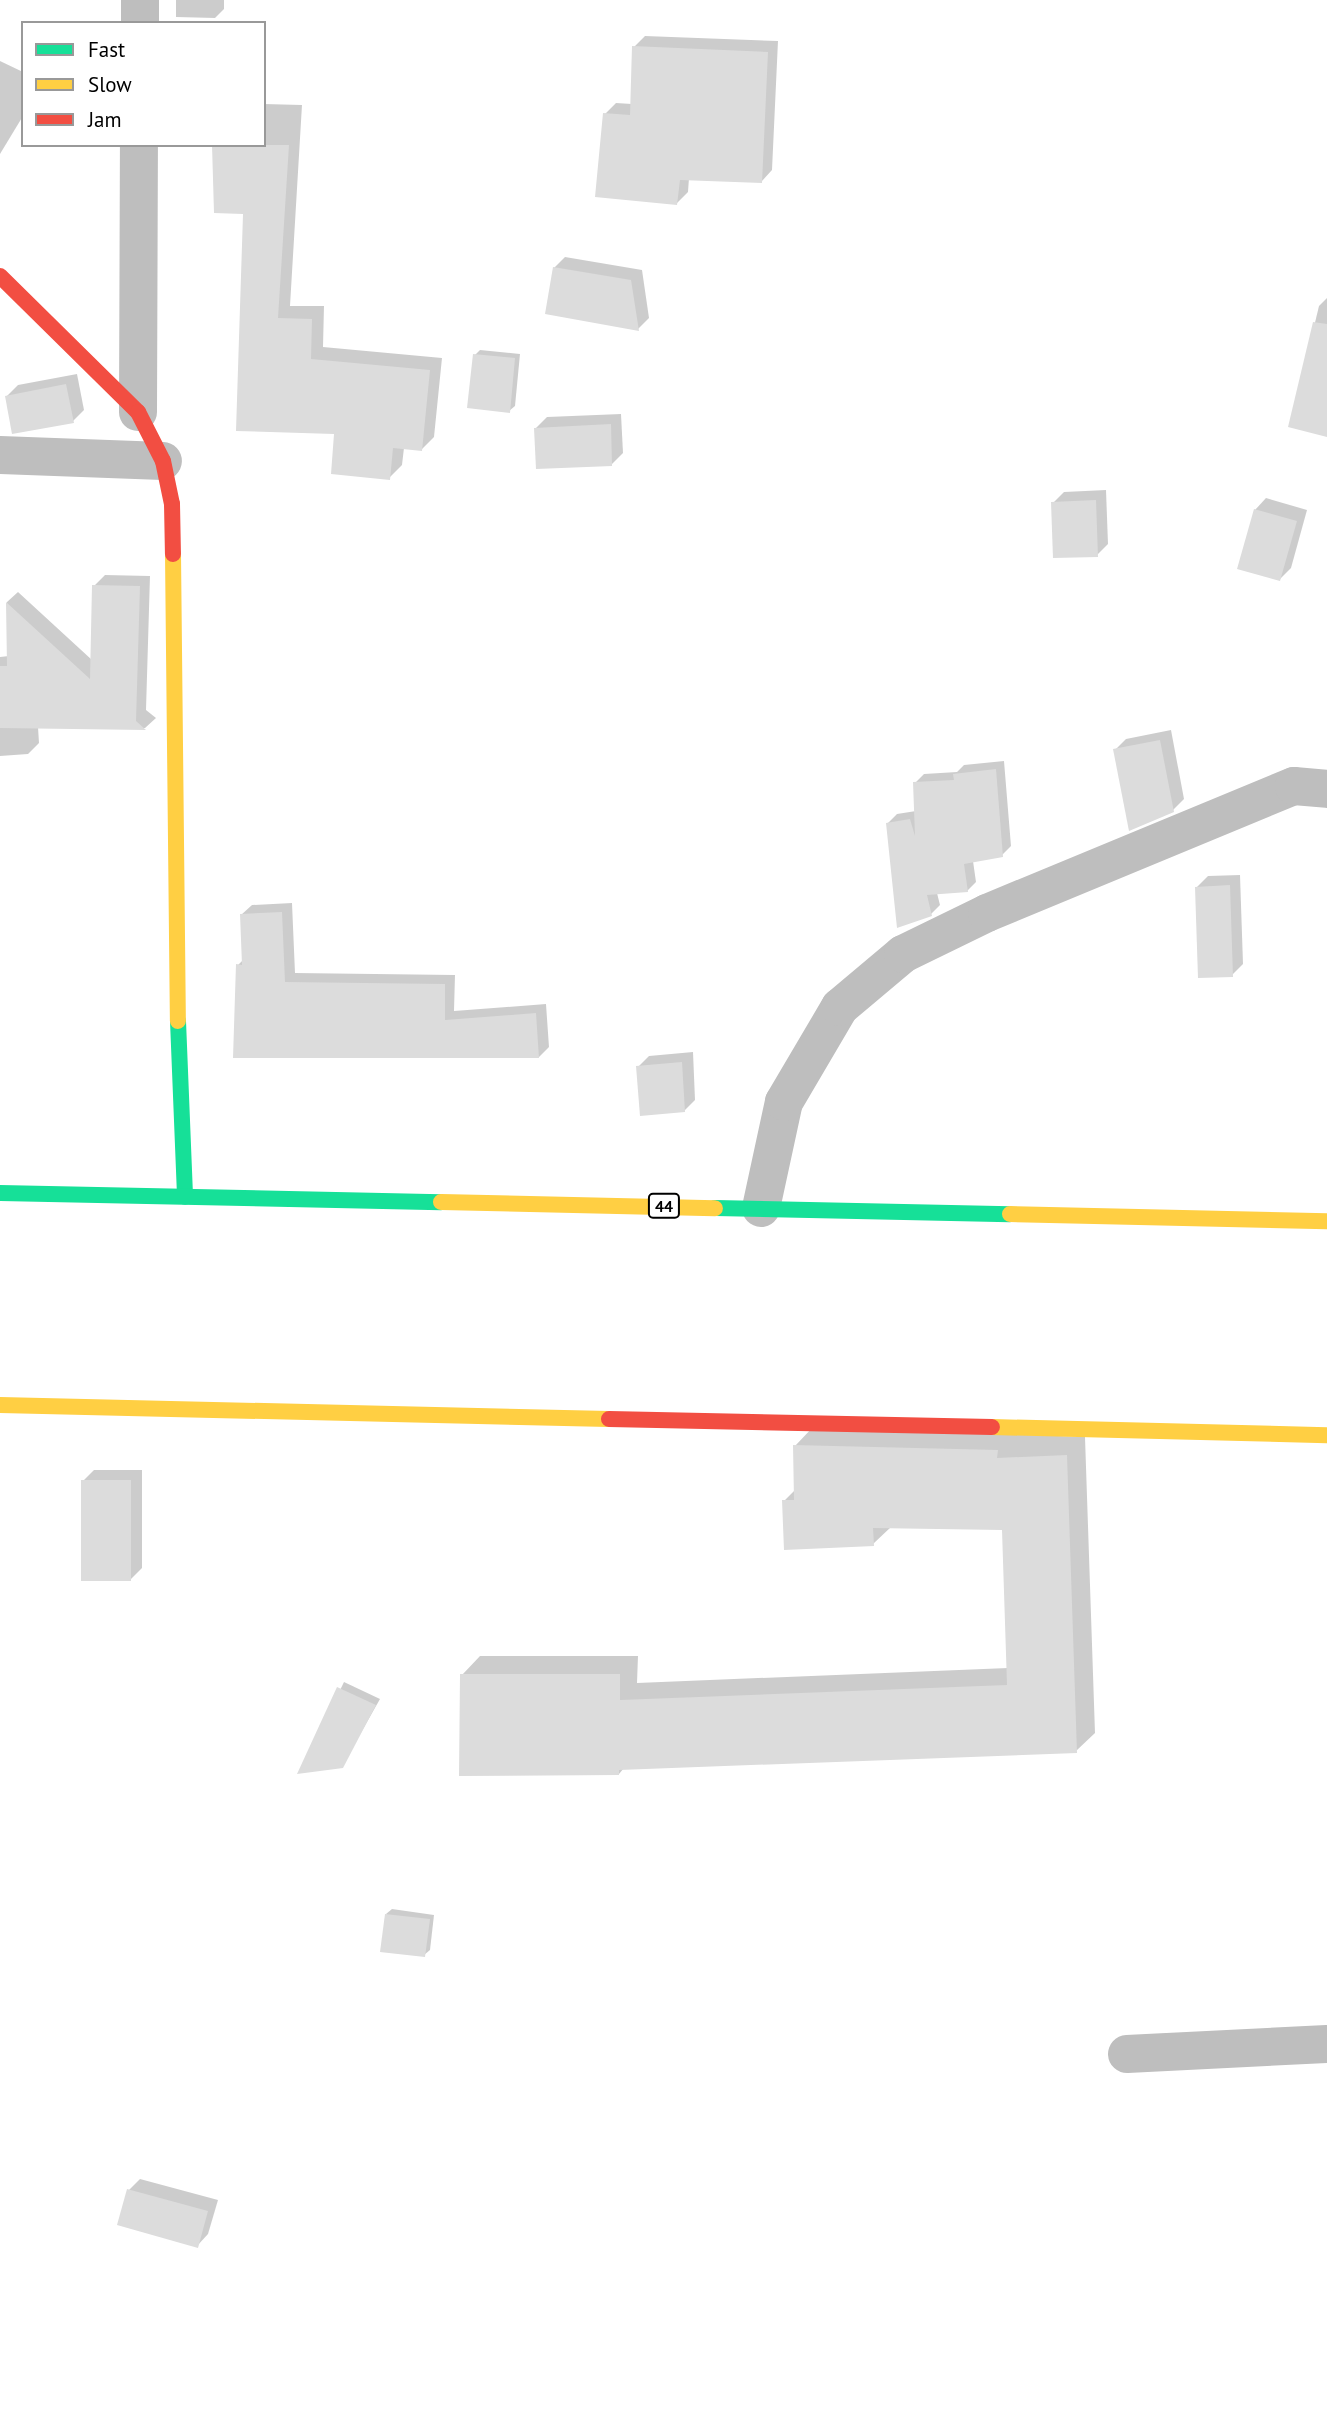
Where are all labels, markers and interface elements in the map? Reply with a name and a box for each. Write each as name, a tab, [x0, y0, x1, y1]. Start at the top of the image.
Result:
legend	[21, 21, 266, 147]
text: Fast	[88, 36, 125, 63]
text: Slow	[88, 71, 132, 98]
text: Jam	[88, 106, 122, 133]
road number: 44	[646, 1194, 682, 1218]

